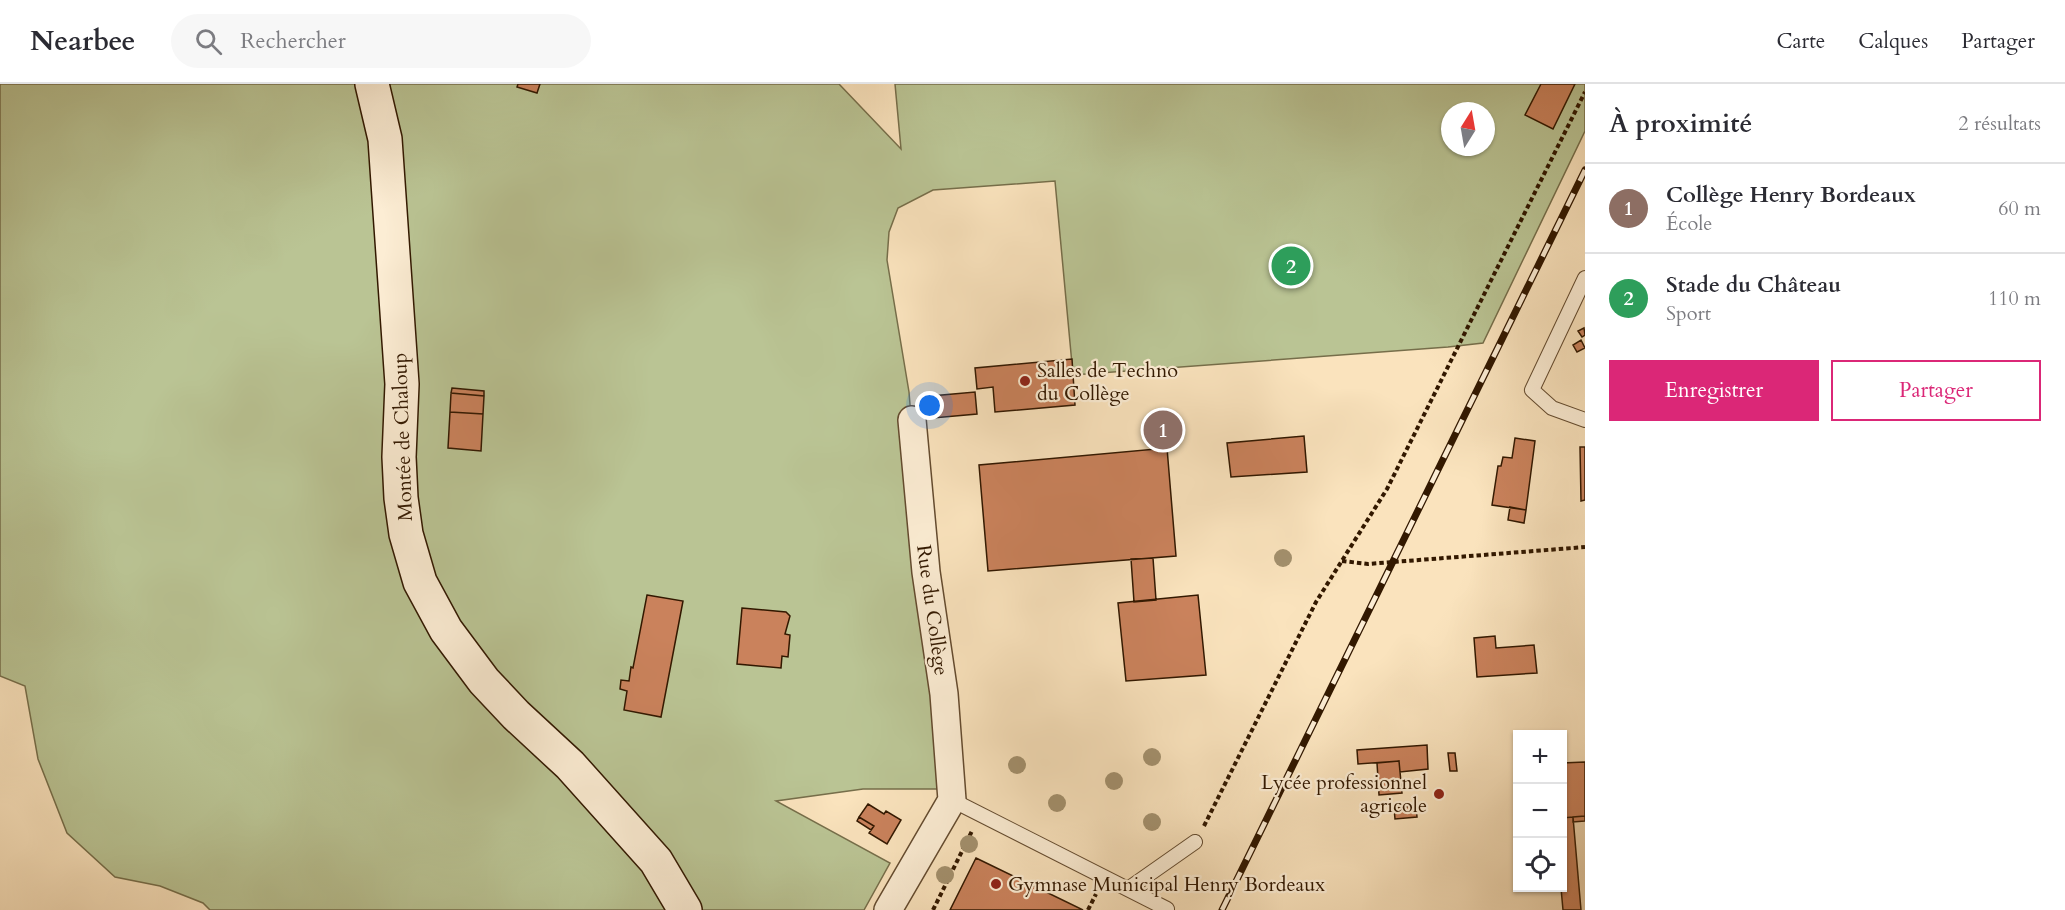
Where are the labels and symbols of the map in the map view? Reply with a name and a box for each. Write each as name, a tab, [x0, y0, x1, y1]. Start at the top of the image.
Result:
north arrow	[1441, 102, 1495, 156]
pin: 2	[1272, 244, 1310, 288]
street label: Montée de Chaloup	[386, 352, 419, 522]
place label: Salles de Techno du Collège	[1037, 357, 1178, 407]
marker: Salles de Techno du Collège	[1018, 374, 1032, 388]
your location	[915, 391, 944, 420]
pin: 1	[1144, 408, 1182, 452]
street label: Rue du Collège	[910, 543, 955, 677]
place label: Lycée professionnel agricole	[1261, 769, 1427, 819]
marker: Lycée professionnel agricole	[1432, 787, 1446, 801]
place label: Gymnase Municipal Henry Bordeaux	[1008, 871, 1325, 898]
marker: Gymnase Municipal Henry Bordeaux	[989, 877, 1003, 891]

